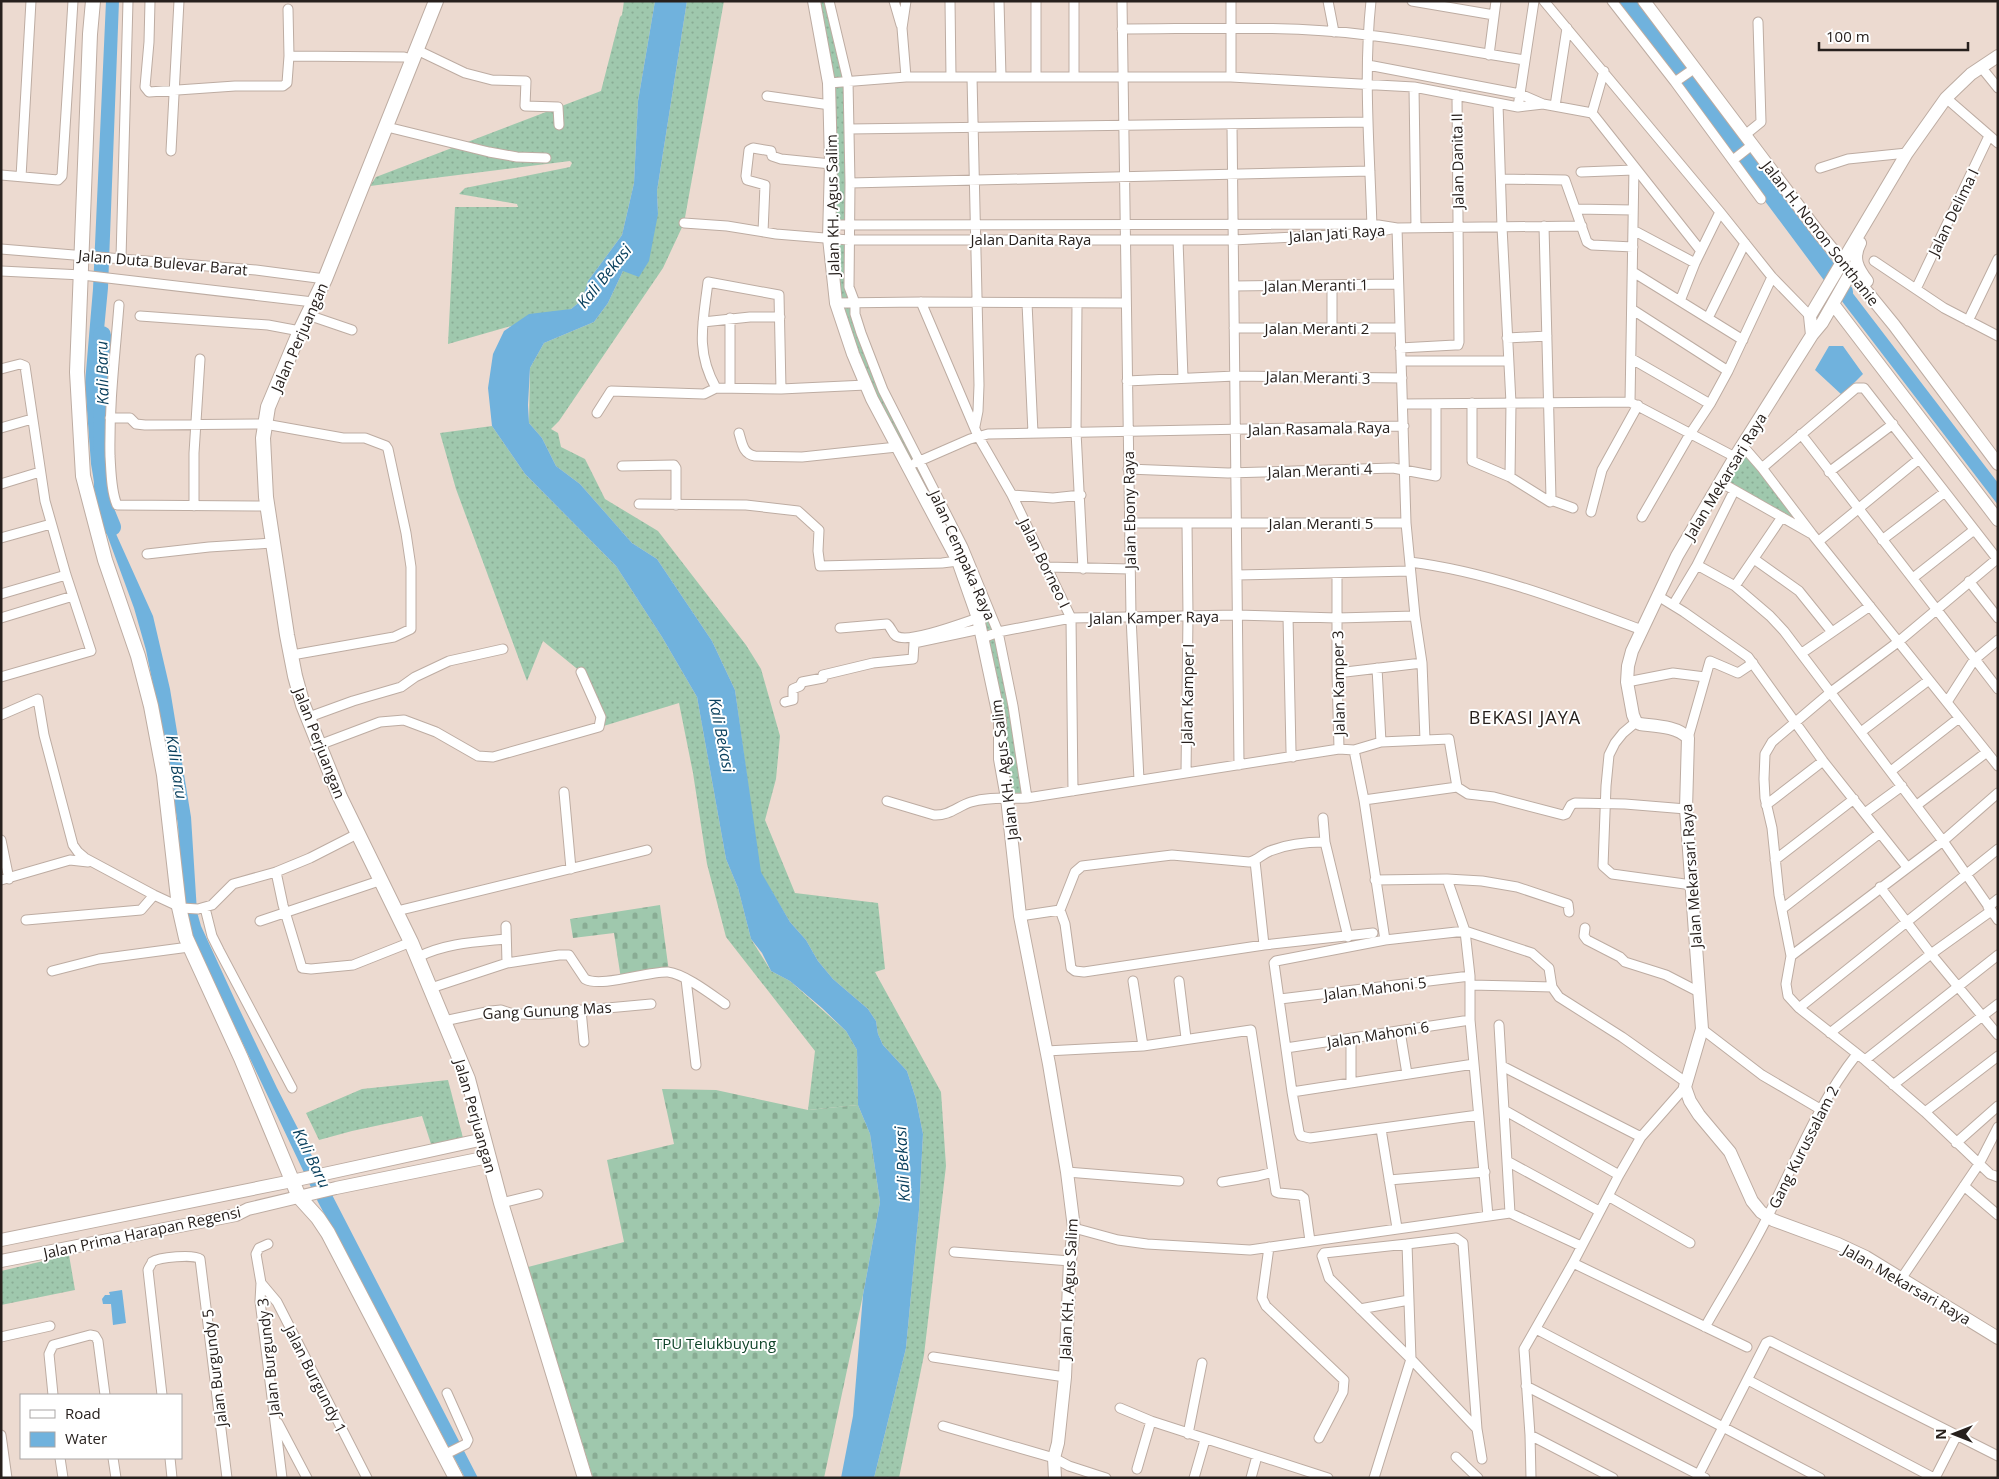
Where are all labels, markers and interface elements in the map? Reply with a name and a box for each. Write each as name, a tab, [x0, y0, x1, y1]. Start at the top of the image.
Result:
scale bar	[1819, 20, 1968, 52]
text: 100 m	[1826, 26, 1870, 46]
street label: Jalan Danita II	[1446, 113, 1468, 211]
street label: Jalan KH. Agus Salim	[821, 134, 843, 278]
street label: Jalan H. Nonon Sonthanie	[1757, 155, 1884, 310]
street label: Jalan Delima I	[1922, 165, 1983, 261]
street label: Jalan Jati Raya	[1286, 220, 1386, 246]
street label: Jalan Danita Raya	[969, 229, 1091, 249]
water label: Kali Bekasi	[572, 239, 637, 312]
street label: Jalan Duta Bulevar Barat	[75, 244, 249, 279]
street label: Jalan Meranti 1	[1261, 274, 1369, 296]
street label: Jalan Perjuangan	[265, 279, 332, 397]
street label: Jalan Meranti 2	[1263, 318, 1369, 338]
water label: Kali Baru	[90, 341, 114, 405]
street label: Jalan Meranti 3	[1263, 366, 1371, 388]
street label: Jalan Mekarsari Raya	[1678, 409, 1771, 545]
street label: Jalan Rasamala Raya	[1246, 417, 1390, 439]
street label: Jalan Ebony Raya	[1118, 451, 1140, 571]
street label: Jalan Meranti 4	[1265, 458, 1373, 482]
street label: Jalan Cempaka Raya	[924, 485, 1001, 623]
street label: Jalan Borneo I	[1014, 513, 1075, 611]
street label: Jalan Meranti 5	[1267, 513, 1373, 533]
street label: Jalan Kamper Raya	[1087, 606, 1219, 628]
street label: Jalan Kamper 3	[1327, 630, 1349, 738]
street label: Jalan Kamper I	[1176, 643, 1198, 747]
street label: Jalan Perjuangan	[289, 683, 350, 801]
water label: Kali Bekasi	[704, 696, 740, 775]
street label: Jalan KH. Agus Salim	[985, 699, 1023, 843]
district label: BEKASI JAYA	[1469, 705, 1581, 729]
water label: Kali Baru	[161, 733, 193, 801]
street label: Jalan Mekarsari Raya	[1676, 803, 1706, 951]
street label: Jalan Mahoni 5	[1321, 972, 1427, 1004]
street label: Gang Gunung Mas	[482, 997, 612, 1023]
street label: Jalan Mahoni 6	[1324, 1016, 1430, 1052]
street label: Jalan Perjuangan	[450, 1055, 502, 1175]
street label: Gang Kurussalam 2	[1763, 1082, 1843, 1212]
water label: Kali Baru	[288, 1124, 336, 1192]
water label: Kali Bekasi	[889, 1125, 915, 1202]
street label: Jalan Prima Harapan Regensi	[39, 1201, 243, 1263]
street label: Jalan KH. Agus Salim	[1054, 1218, 1082, 1362]
street label: Jalan Mekarsari Raya	[1838, 1238, 1975, 1329]
street label: Jalan Burgundy 3	[252, 1297, 284, 1419]
street label: Jalan Burgundy 5	[197, 1308, 231, 1430]
street label: Jalan Burgundy 1	[279, 1320, 352, 1436]
park label: TPU Telukbuyung	[654, 1333, 776, 1353]
legend	[20, 1394, 182, 1459]
text: Road	[65, 1403, 101, 1423]
north arrow	[1929, 1409, 1979, 1459]
text: Water	[65, 1428, 107, 1448]
text: N	[1931, 1428, 1950, 1440]

